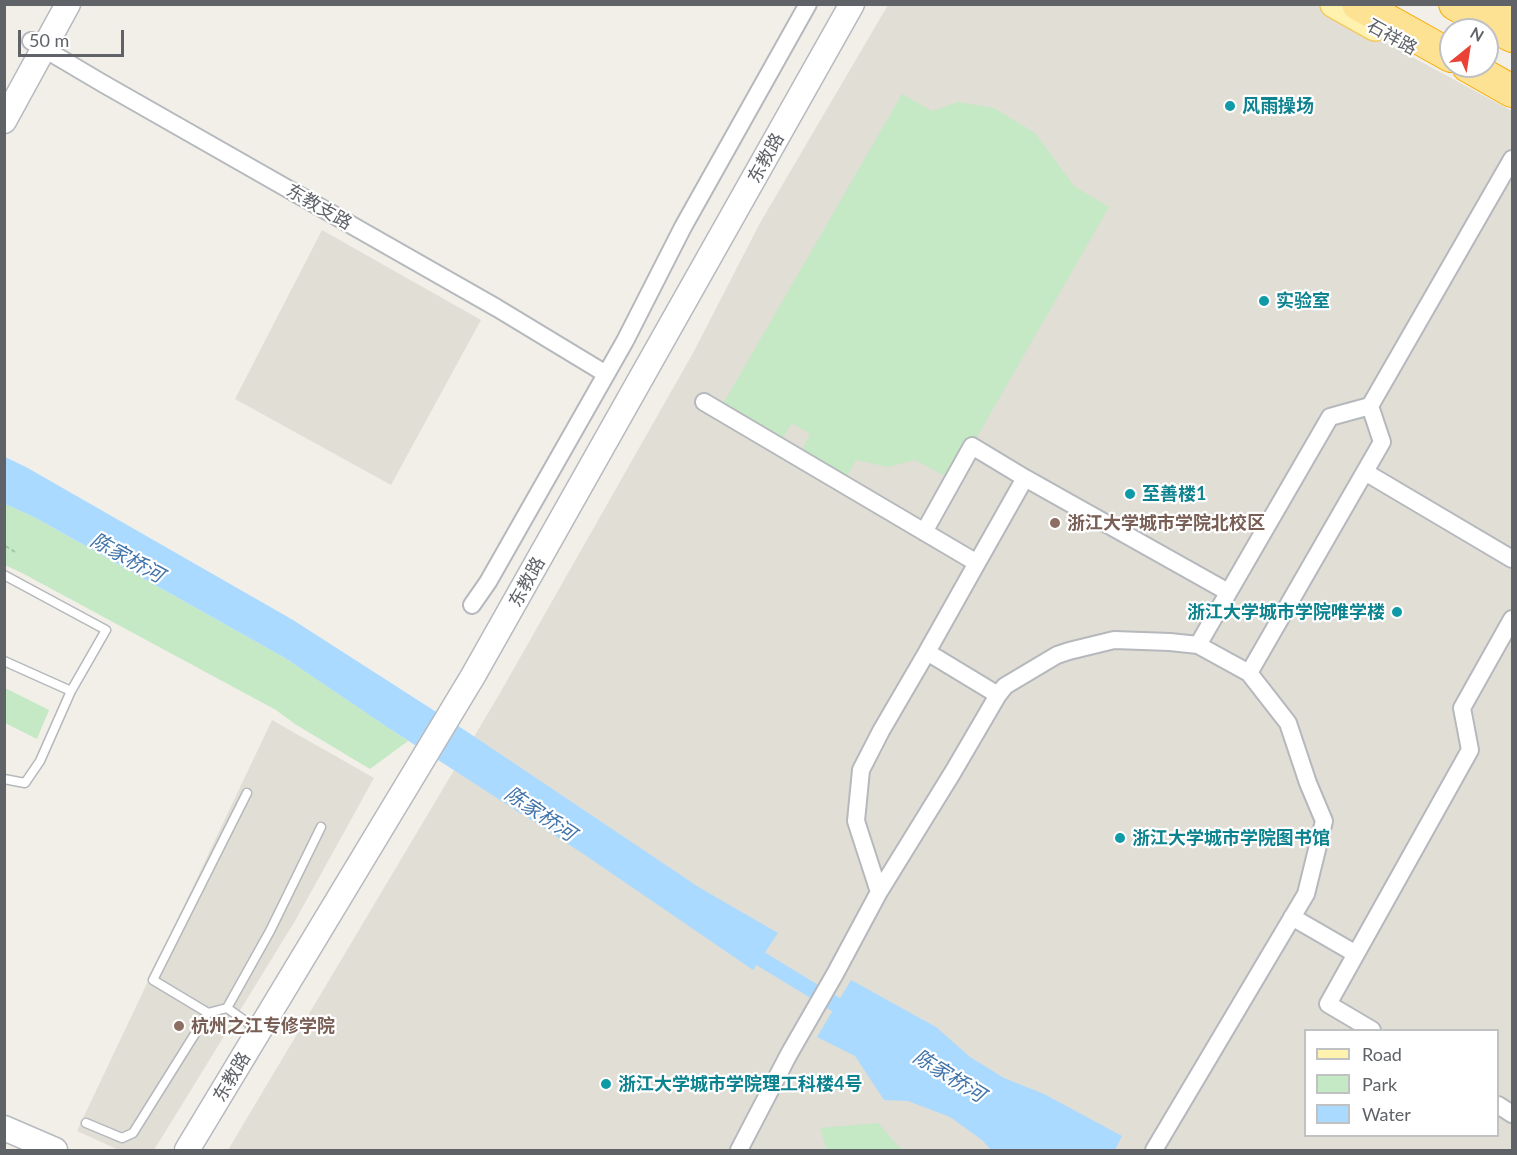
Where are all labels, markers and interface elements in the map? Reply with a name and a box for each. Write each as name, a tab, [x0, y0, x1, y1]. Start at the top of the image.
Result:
street label: 石祥路	[1363, 14, 1421, 60]
scale bar	[21, 18, 128, 56]
north arrow	[1439, 18, 1499, 78]
text: N	[1467, 22, 1487, 45]
text: 50 m	[29, 29, 69, 51]
place label: 风雨操场	[1242, 95, 1314, 117]
marker: 风雨操场	[1223, 99, 1237, 113]
street label: 东教路	[743, 129, 789, 187]
street label: 东教支路	[282, 180, 356, 234]
place label: 实验室	[1276, 290, 1330, 312]
marker: 实验室	[1257, 294, 1271, 308]
place label: 至善楼1	[1142, 483, 1206, 505]
marker: 至善楼1	[1123, 487, 1137, 501]
place label: 浙江大学城市学院北校区	[1067, 512, 1265, 534]
marker: 浙江大学城市学院北校区	[1048, 516, 1062, 530]
water label: 陈家桥河	[86, 528, 168, 588]
street label: 东教路	[504, 553, 550, 611]
place label: 浙江大学城市学院唯学楼	[1187, 601, 1385, 623]
marker: 浙江大学城市学院唯学楼	[1390, 605, 1404, 619]
water label: 陈家桥河	[500, 782, 580, 846]
place label: 浙江大学城市学院图书馆	[1132, 827, 1330, 849]
marker: 浙江大学城市学院图书馆	[1113, 831, 1127, 845]
place label: 杭州之江专修学院	[191, 1015, 335, 1037]
marker: 杭州之江专修学院	[172, 1019, 186, 1033]
legend	[1304, 1029, 1499, 1137]
text: Road	[1362, 1043, 1402, 1065]
water label: 陈家桥河	[909, 1045, 989, 1107]
street label: 东教路	[209, 1048, 255, 1106]
place label: 浙江大学城市学院理工科楼4号	[618, 1073, 862, 1095]
text: Park	[1362, 1073, 1397, 1095]
marker: 浙江大学城市学院理工科楼4号	[599, 1077, 613, 1091]
text: Water	[1362, 1103, 1411, 1125]

